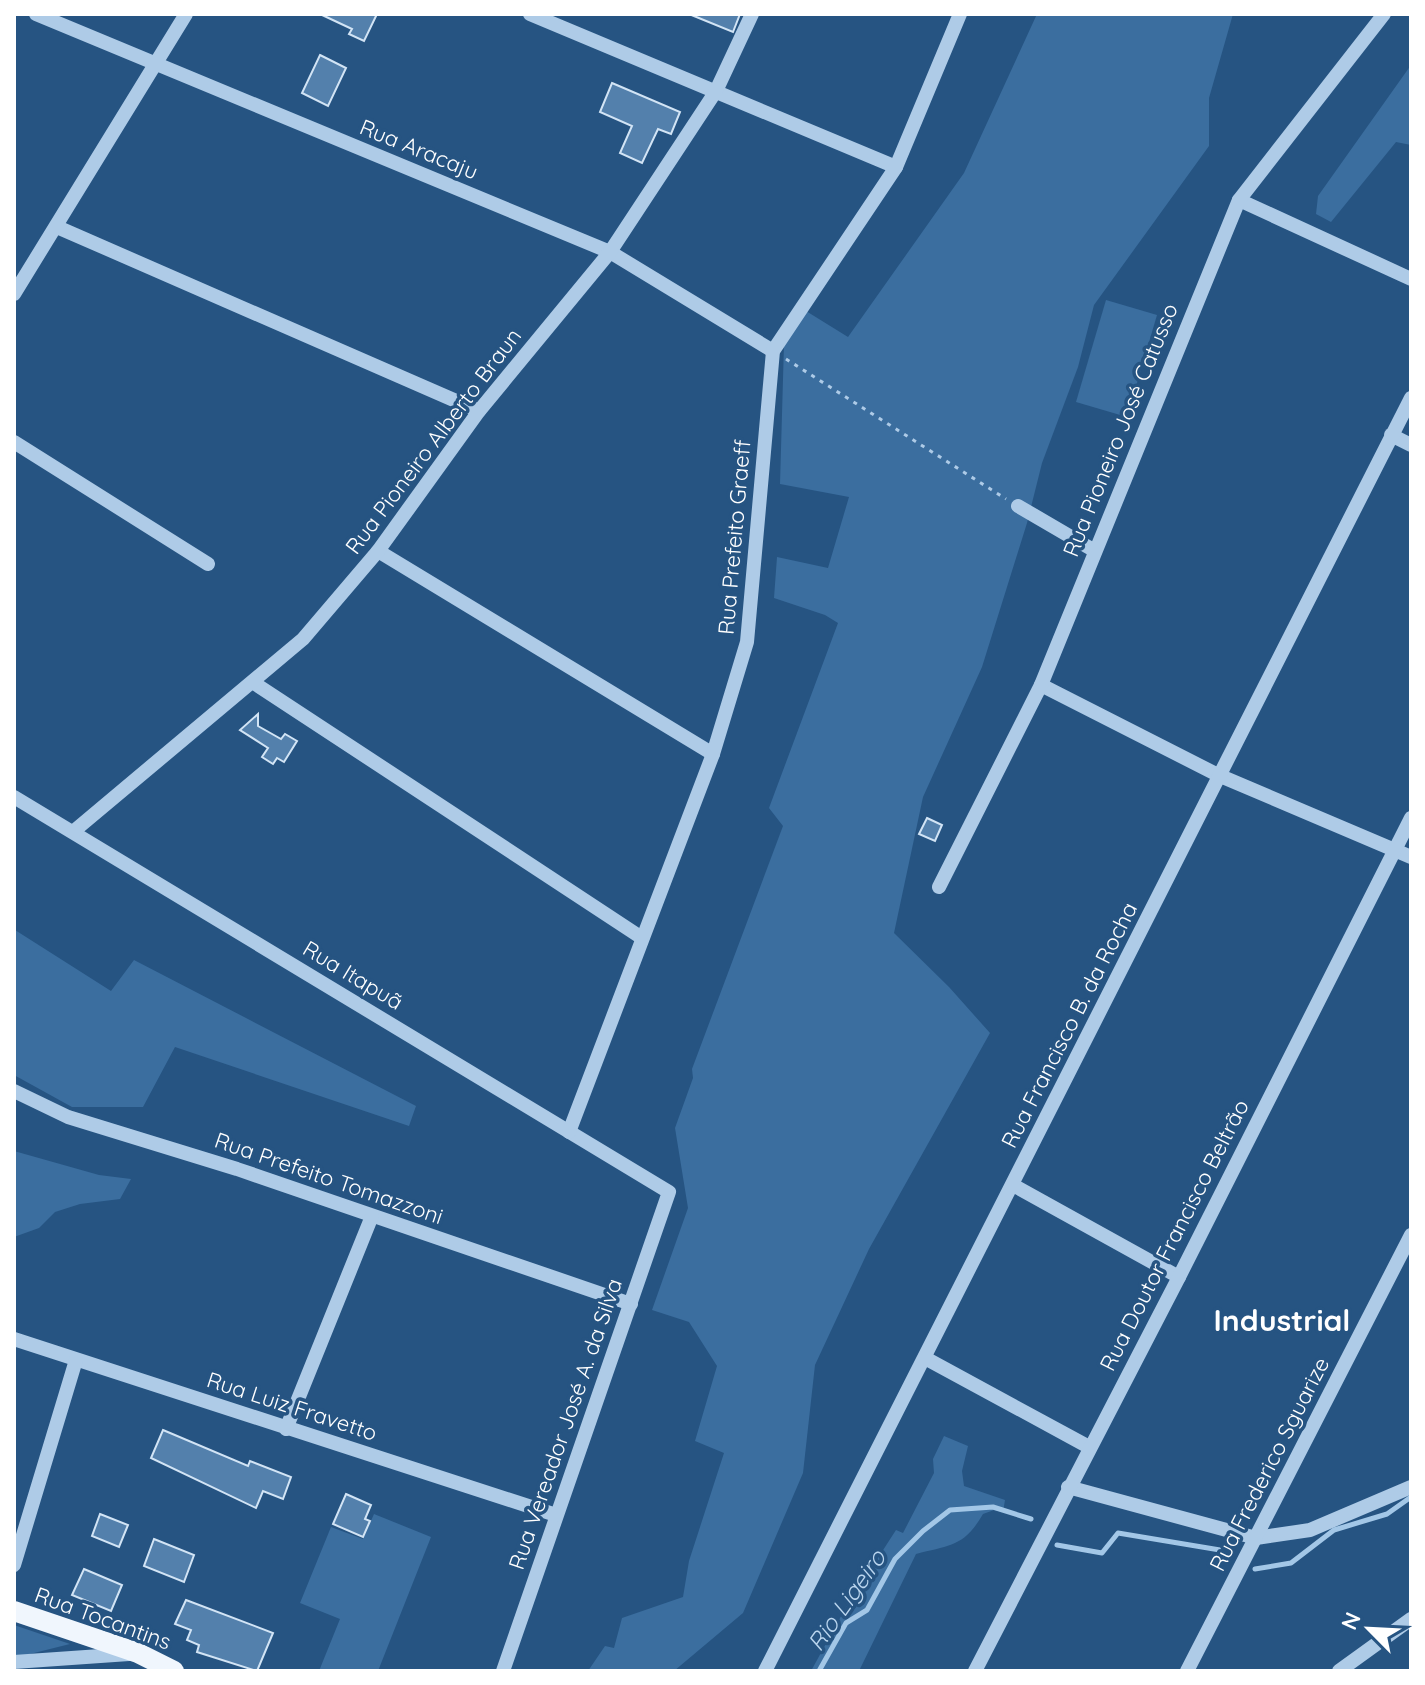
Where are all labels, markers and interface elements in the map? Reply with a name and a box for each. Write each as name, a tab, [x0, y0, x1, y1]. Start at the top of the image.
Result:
street label: Rua Aracaju	[356, 113, 482, 185]
street label: Rua Pioneiro José Catusso	[1056, 299, 1184, 561]
street label: Rua Pioneiro Alberto Braun	[339, 322, 527, 560]
street label: Rua Prefeito Graeff	[712, 438, 756, 636]
street label: Rua Francisco B. da Rocha	[995, 897, 1143, 1153]
street label: Rua Itapuã	[298, 934, 408, 1016]
street label: Rua Doutor Francisco Beltrão	[1093, 1095, 1255, 1375]
street label: Rua Prefeito Tomazzoni	[211, 1126, 447, 1230]
street label: Rua Vereador José A. da Silva	[502, 1275, 628, 1573]
district label: Industrial	[1214, 1301, 1350, 1339]
street label: Rua Frederico Sguarize	[1203, 1352, 1335, 1576]
street label: Rua Luiz Fravetto	[203, 1365, 381, 1447]
water label: Rio Ligeiro	[800, 1542, 893, 1656]
street label: Rua Tocantins	[31, 1580, 175, 1656]
north arrow	[1329, 1589, 1409, 1669]
text: N	[1335, 1608, 1367, 1634]

